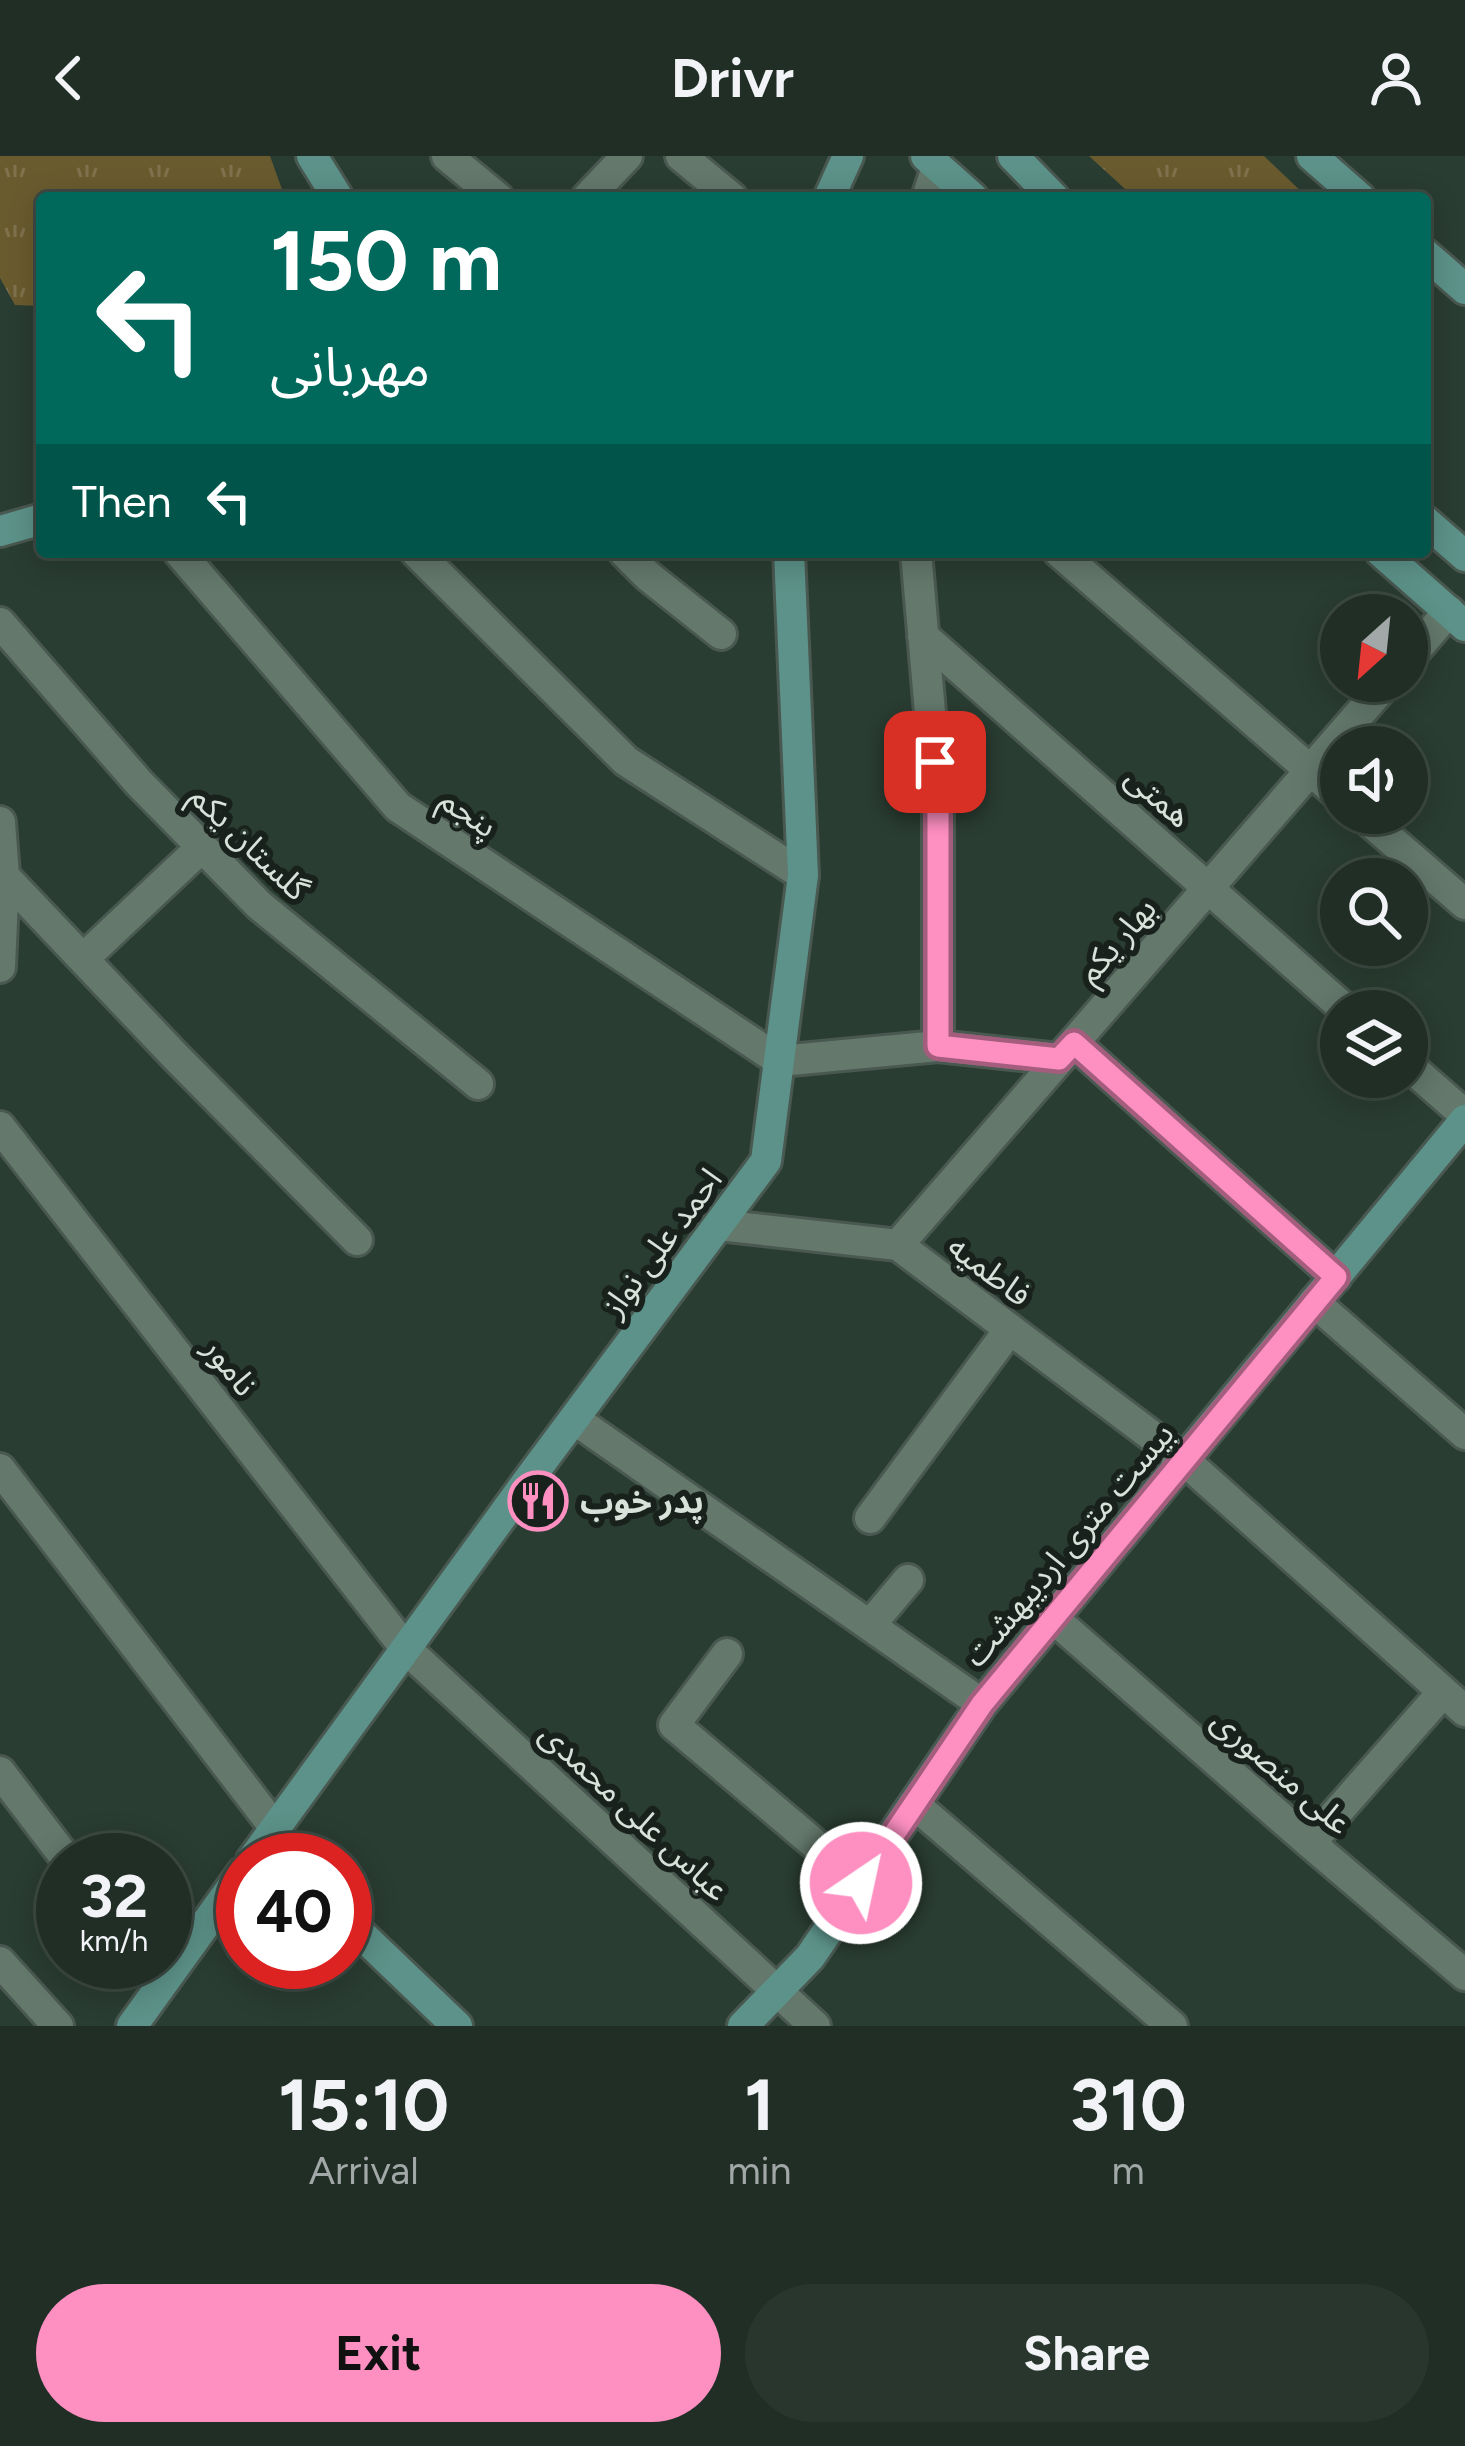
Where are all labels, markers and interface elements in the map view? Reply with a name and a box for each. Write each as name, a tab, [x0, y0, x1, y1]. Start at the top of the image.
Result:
icon: back	[36, 45, 102, 111]
icon: person	[1363, 45, 1429, 111]
text: Drivr	[671, 46, 794, 111]
text: 150 m	[270, 210, 502, 311]
icon: left	[72, 240, 228, 396]
text: مهربانی	[270, 335, 430, 400]
icon: left	[196, 468, 262, 534]
text: Then	[72, 474, 172, 528]
north arrow	[1320, 594, 1428, 702]
map controls	[1320, 594, 1428, 1098]
pin	[884, 711, 986, 813]
button: sound	[1320, 726, 1428, 834]
icon: arrive	[902, 729, 968, 795]
street label: همتی	[1118, 757, 1200, 836]
street label: گلستان یکم	[178, 776, 317, 913]
street label: پنجم	[429, 779, 505, 851]
button: search	[1320, 858, 1428, 966]
street label: بهار یکم	[1069, 890, 1169, 995]
button: layers	[1320, 990, 1428, 1098]
street label: احمد علی نواز	[592, 1161, 730, 1325]
street label: فاطمیه	[940, 1227, 1039, 1314]
street label: نامور	[195, 1328, 266, 1403]
street label: بیست متری اردیبهشت	[955, 1415, 1182, 1674]
restaurant icon: پدر خوب	[507, 1470, 569, 1532]
place label: پدر خوب	[580, 1482, 704, 1524]
street label: علی منصوری	[1204, 1700, 1359, 1842]
street label: عباس علی محمدی	[532, 1714, 737, 1909]
position arrow	[798, 1820, 924, 1946]
speed limit sign: 40	[216, 1833, 372, 1989]
text: 32	[80, 1860, 148, 1932]
text: km/h	[80, 1922, 148, 1959]
text: 15:10	[278, 2062, 449, 2148]
text: 1	[744, 2062, 775, 2148]
text: 310	[1070, 2062, 1187, 2148]
text: Arrival	[309, 2147, 419, 2194]
text: min	[727, 2147, 791, 2194]
text: m	[1112, 2147, 1145, 2194]
button: Exit	[36, 2284, 721, 2422]
button: Share	[745, 2284, 1429, 2422]

